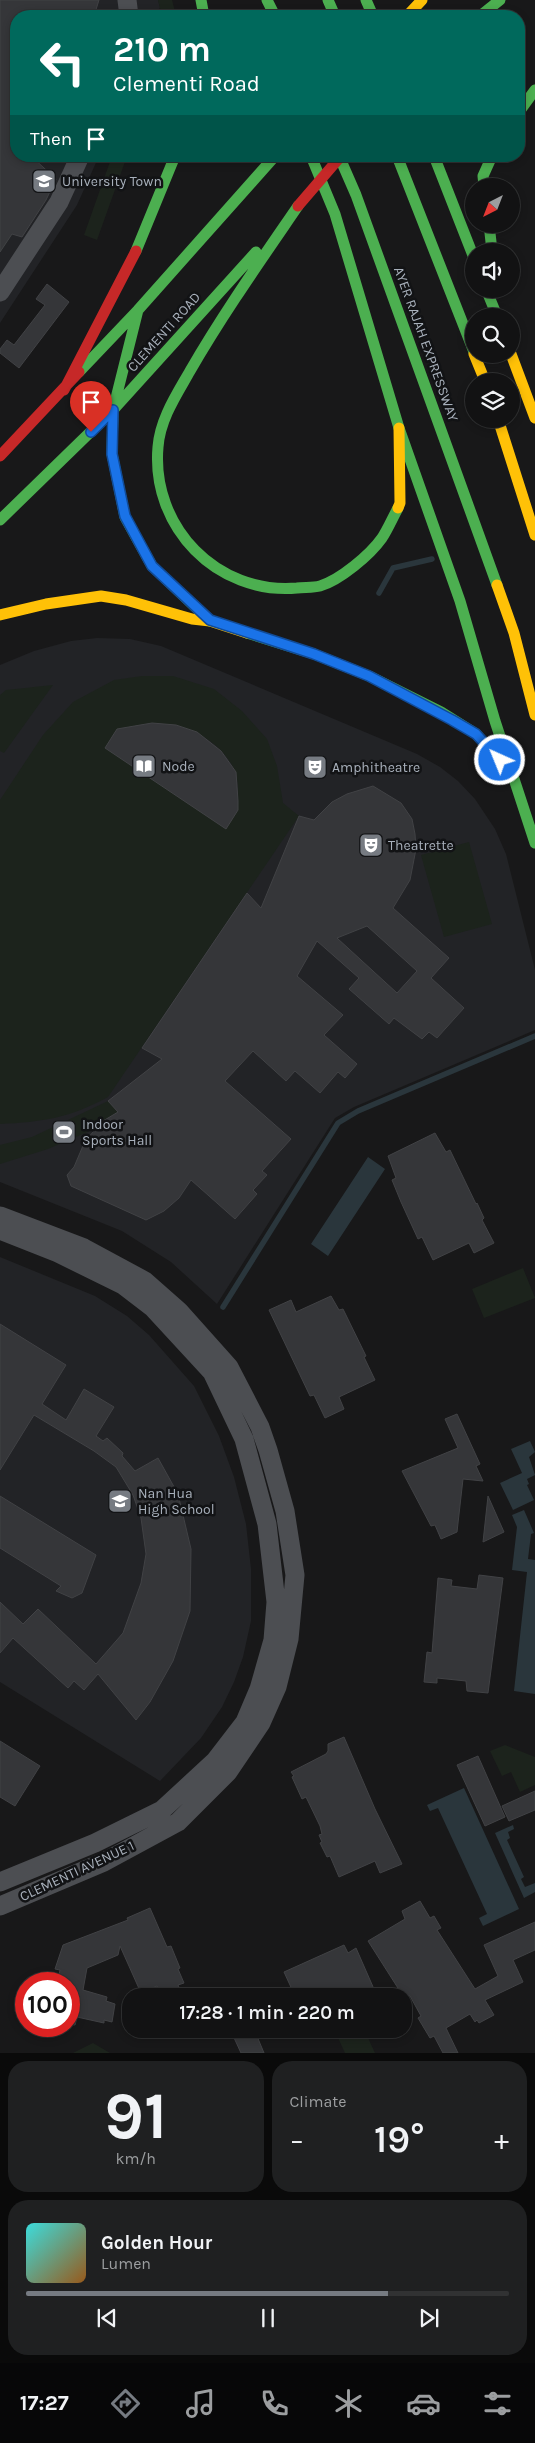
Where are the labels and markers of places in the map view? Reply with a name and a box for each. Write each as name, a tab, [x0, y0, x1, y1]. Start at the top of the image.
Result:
school or university icon: University Town	[31, 168, 57, 194]
place label: University Town	[62, 173, 162, 190]
pin	[70, 381, 112, 432]
library icon: Node	[131, 753, 157, 779]
theatre icon: Amphitheatre	[302, 754, 328, 780]
place label: Node	[162, 758, 195, 775]
place label: Amphitheatre	[332, 759, 420, 776]
theatre icon: Theatrette	[358, 832, 384, 858]
place label: Theatrette	[388, 837, 454, 854]
place label: Indoor Sports Hall	[82, 1116, 152, 1149]
sports icon: Indoor Sports Hall	[51, 1119, 77, 1145]
place label: Nan Hua High School	[138, 1485, 215, 1518]
school or university icon: Nan Hua High School	[107, 1488, 133, 1514]

